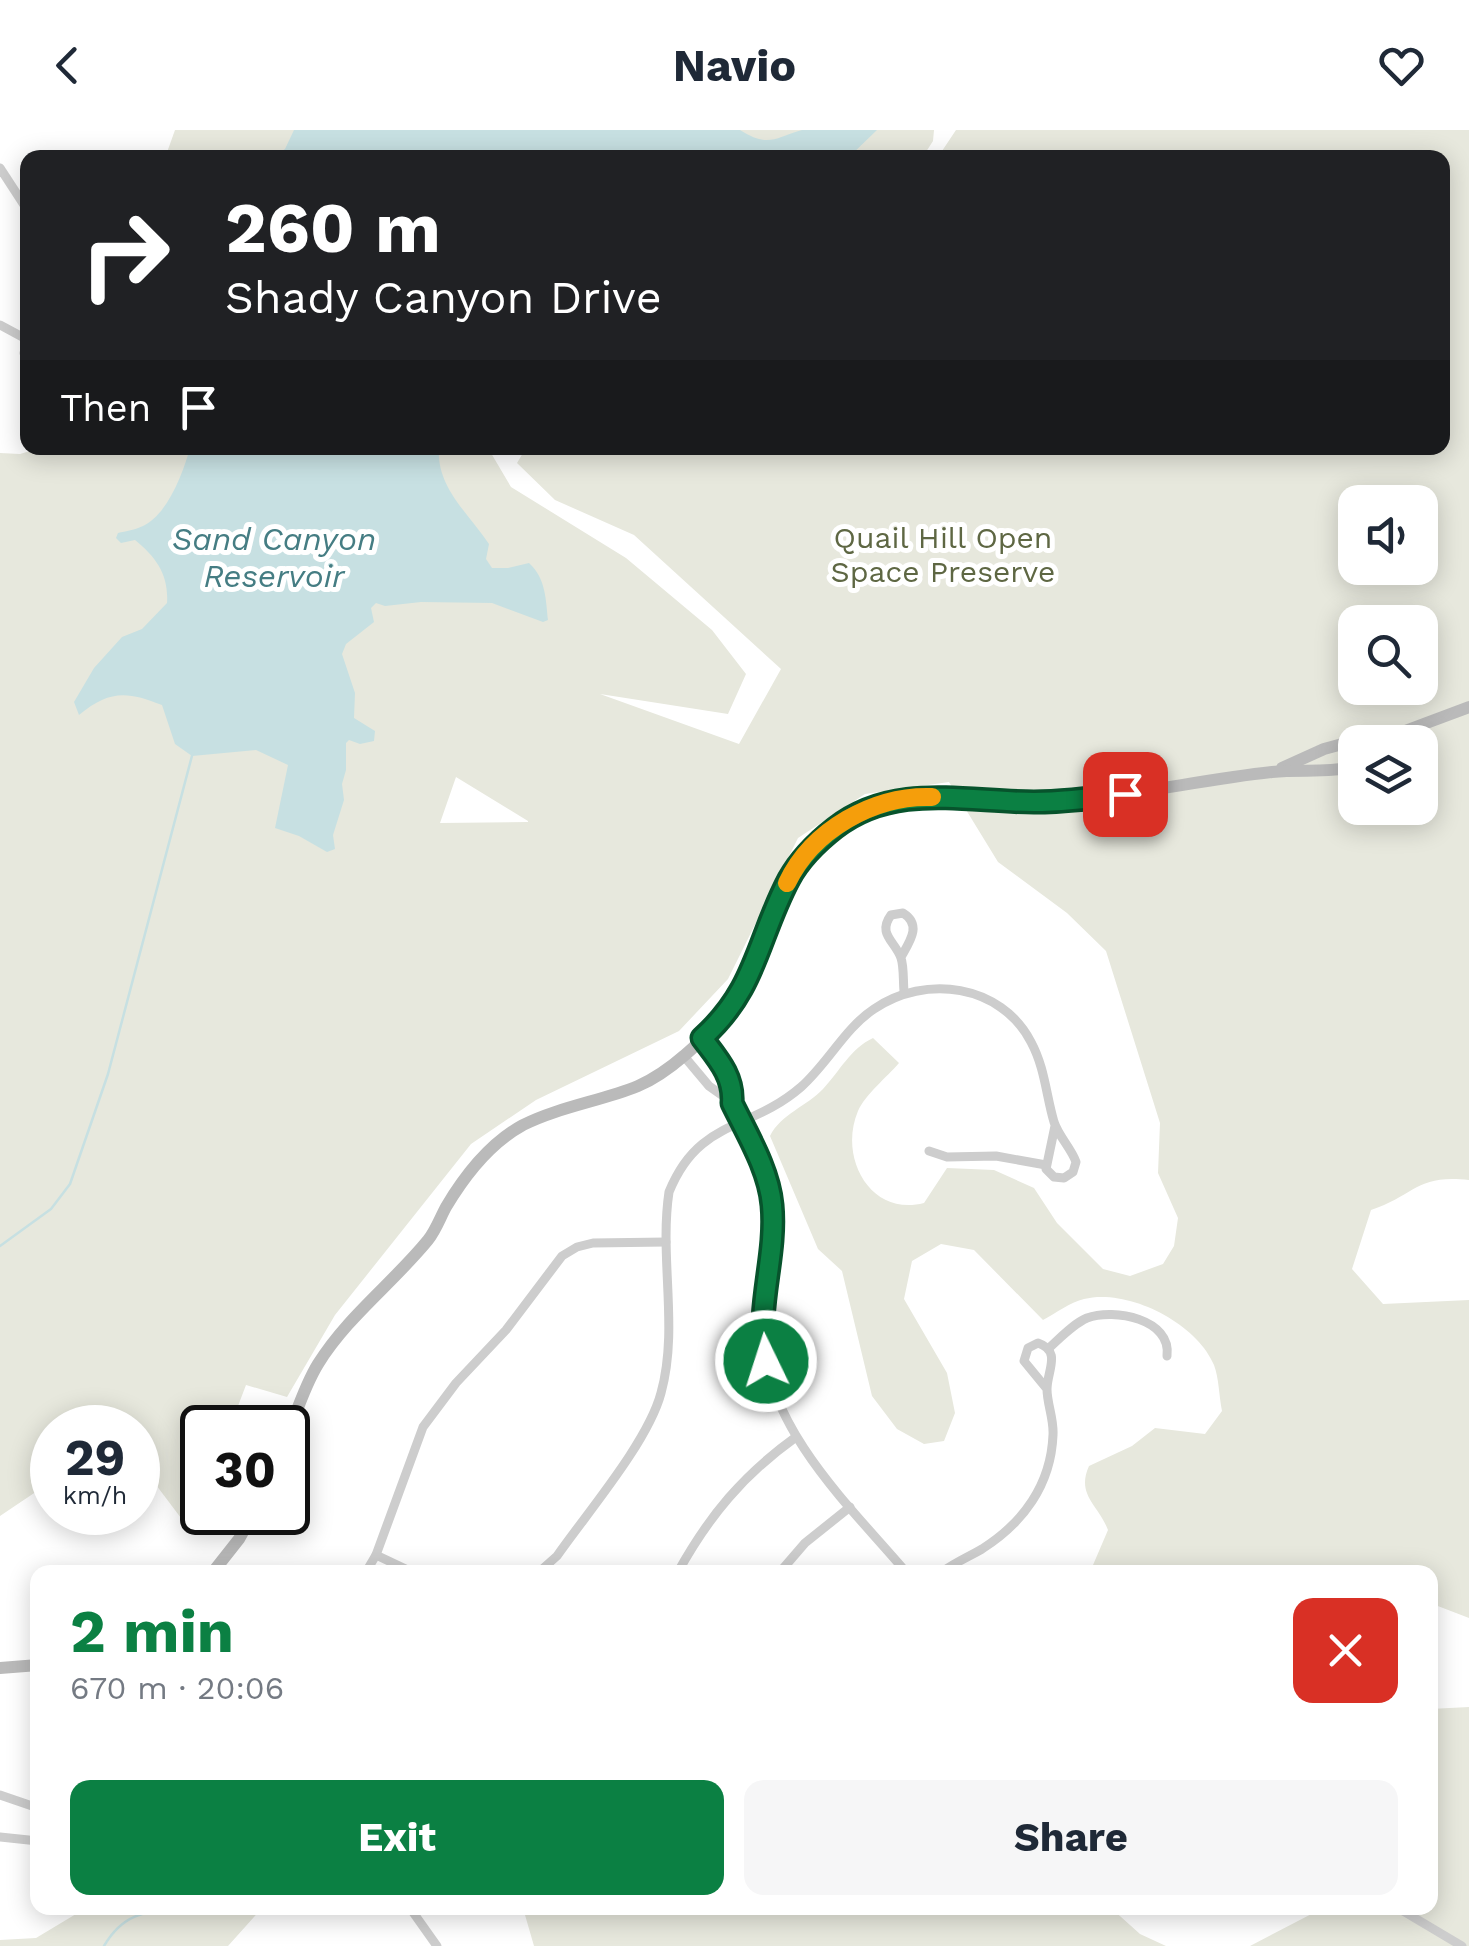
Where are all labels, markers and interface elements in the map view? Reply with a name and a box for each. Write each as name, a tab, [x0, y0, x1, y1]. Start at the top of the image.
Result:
icon: back	[40, 38, 95, 93]
icon: heart	[1374, 38, 1429, 93]
text: Navio	[673, 39, 796, 92]
text: 260 m	[225, 187, 441, 269]
icon: right	[60, 190, 190, 320]
text: Shady Canyon Drive	[225, 271, 662, 324]
icon: arrive	[171, 380, 226, 435]
text: Then	[60, 386, 151, 430]
map controls	[1338, 485, 1438, 825]
button: sound	[1338, 485, 1438, 585]
water label: Sand Canyon Reservoir	[172, 520, 376, 595]
park label: Quail Hill Open Space Preserve	[831, 520, 1055, 589]
button: search	[1338, 605, 1438, 705]
button: layers	[1338, 725, 1438, 825]
pin	[1083, 752, 1168, 837]
icon: arrive	[1098, 767, 1153, 822]
position arrow	[714, 1309, 818, 1413]
speed limit sign: 30	[180, 1405, 310, 1535]
text: 29	[65, 1428, 125, 1487]
text: km/h	[63, 1481, 127, 1510]
text: 2 min	[70, 1596, 234, 1667]
button: close	[1293, 1598, 1398, 1703]
text: 670 m · 20:06	[70, 1669, 284, 1707]
button: Exit	[70, 1780, 724, 1895]
button: Share	[744, 1780, 1398, 1895]

